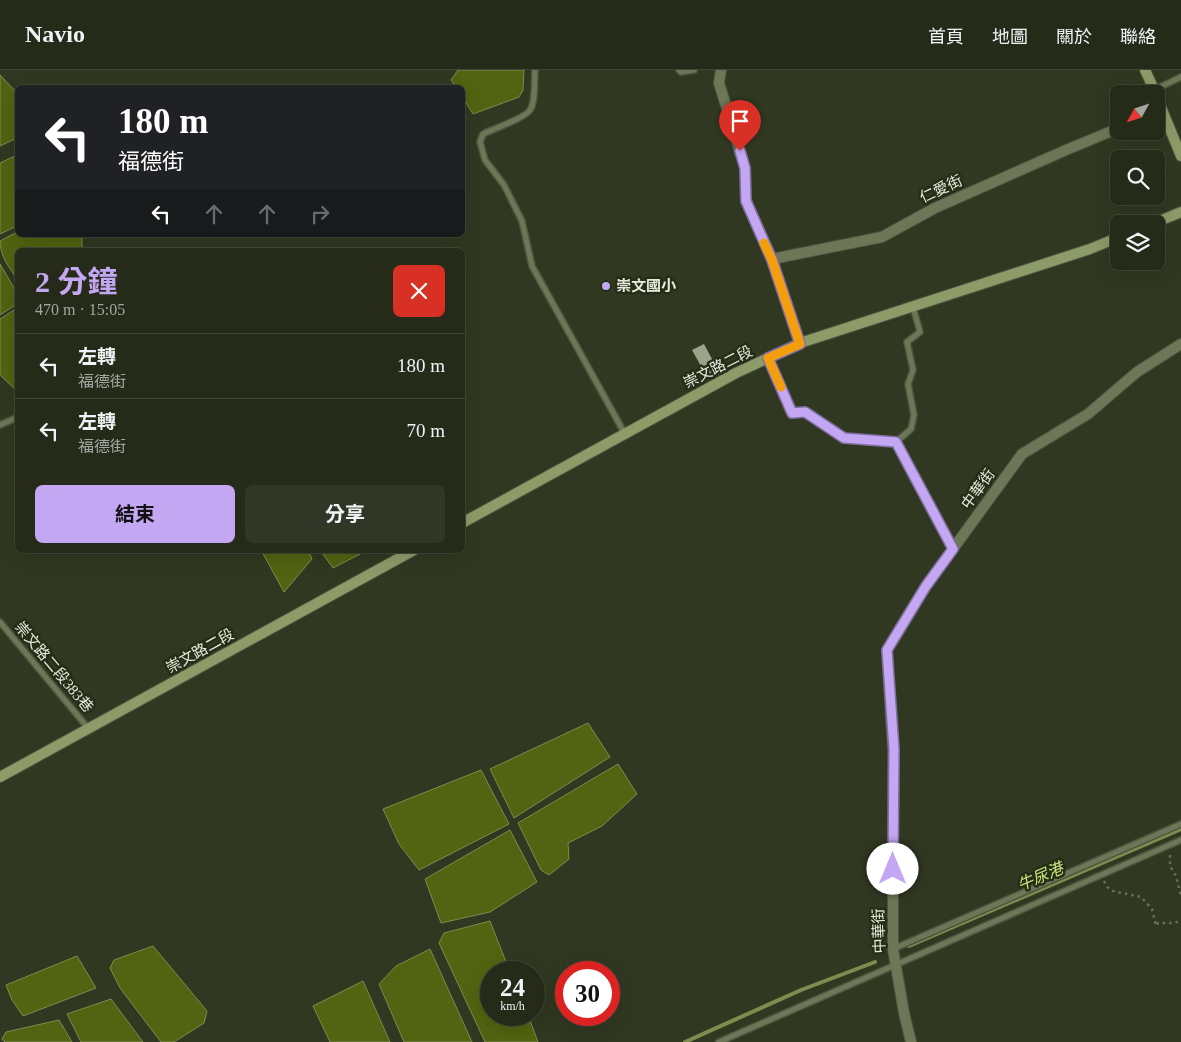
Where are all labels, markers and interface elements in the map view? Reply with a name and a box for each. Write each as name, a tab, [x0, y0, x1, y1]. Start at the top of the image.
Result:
text: Navio	[25, 21, 85, 47]
text: 首頁	[928, 27, 964, 47]
text: 地圖	[992, 27, 1028, 47]
text: 關於	[1056, 27, 1092, 47]
text: 聯絡	[1120, 27, 1156, 47]
north arrow	[1110, 85, 1165, 140]
map controls	[1110, 85, 1165, 270]
pin	[719, 100, 761, 151]
text: 180 m	[118, 102, 208, 141]
icon: left	[35, 105, 100, 170]
icon: arrive	[726, 107, 754, 135]
text: 福德街	[118, 149, 184, 174]
button: search	[1110, 150, 1165, 205]
street label: 仁愛街	[917, 172, 965, 206]
icon: left	[147, 200, 175, 228]
icon: ahead	[200, 200, 228, 228]
icon: ahead	[253, 200, 281, 228]
icon: right	[306, 200, 334, 228]
button: layers	[1110, 215, 1165, 270]
text: 2 分鐘	[35, 265, 118, 298]
button: close	[393, 265, 445, 317]
place label: 崇文國小	[616, 278, 677, 294]
marker: 崇文國小	[600, 280, 612, 292]
text: 470 m · 15:05	[35, 301, 125, 318]
street label: 崇文路二段	[681, 343, 755, 391]
text: 左轉	[78, 346, 116, 367]
icon: left	[35, 352, 63, 380]
text: 180 m	[397, 355, 445, 376]
text: 福德街	[78, 373, 126, 390]
text: 左轉	[78, 411, 116, 432]
icon: left	[35, 417, 63, 445]
text: 70 m	[406, 420, 445, 441]
text: 福德街	[78, 438, 126, 455]
street label: 中華街	[958, 466, 998, 512]
button: 結束	[35, 485, 235, 543]
button: 分享	[245, 485, 445, 543]
street label: 崇文路二段383巷	[12, 619, 96, 715]
street label: 崇文路二段	[163, 626, 237, 676]
position arrow	[866, 842, 918, 894]
water label: 牛尿港	[1015, 858, 1067, 894]
street label: 中華街	[870, 908, 888, 954]
speed limit sign: 30	[555, 961, 620, 1026]
text: 24	[500, 974, 525, 1001]
text: km/h	[500, 999, 525, 1013]

